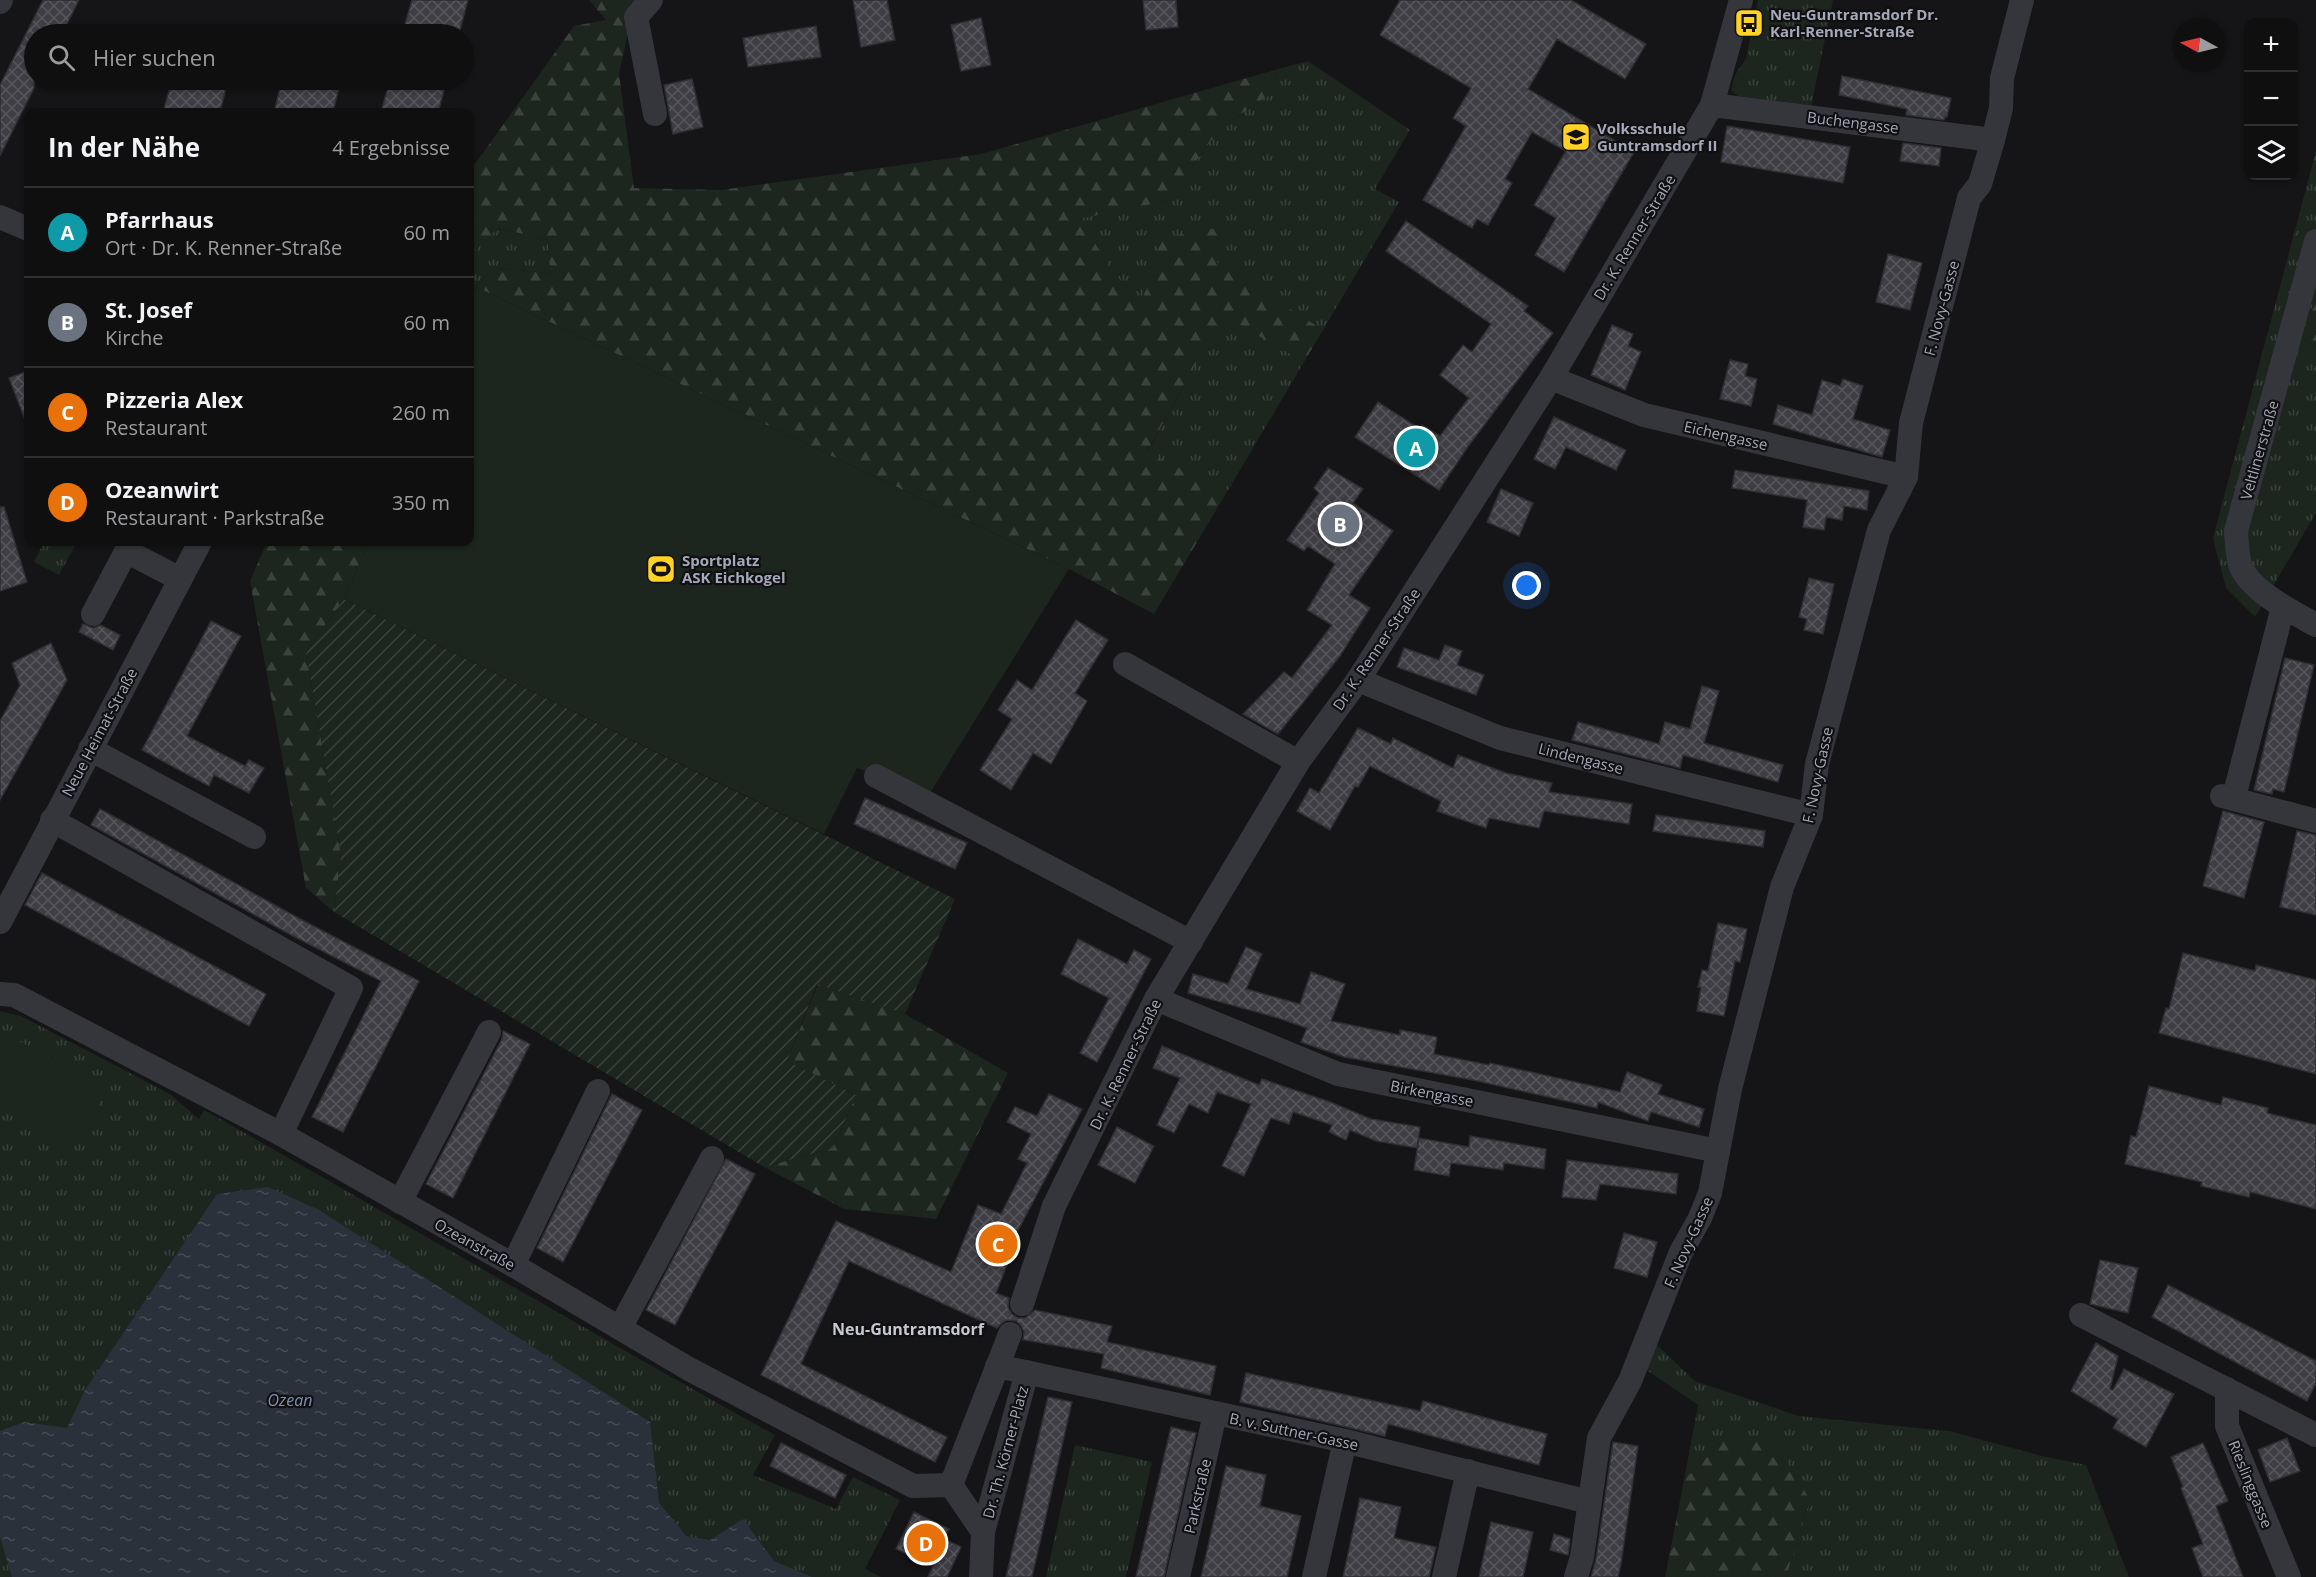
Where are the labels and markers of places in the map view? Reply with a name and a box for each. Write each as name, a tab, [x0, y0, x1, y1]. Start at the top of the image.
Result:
place label: Neu-Guntramsdorf Dr. Karl-Renner-Straße	[1770, 4, 1938, 41]
bus stop icon: Neu-Guntramsdorf Dr. Karl-Renner-Straße	[1733, 7, 1765, 39]
place label: Volksschule Guntramsdorf II	[1597, 118, 1717, 155]
school or university icon: Volksschule Guntramsdorf II	[1560, 121, 1592, 153]
pin: A	[1396, 426, 1436, 470]
pin: B	[1320, 502, 1360, 546]
place label: Sportplatz ASK Eichkogel	[682, 550, 786, 587]
sports icon: Sportplatz ASK Eichkogel	[645, 553, 677, 585]
pin: C	[978, 1222, 1018, 1266]
pin: D	[906, 1520, 946, 1566]

